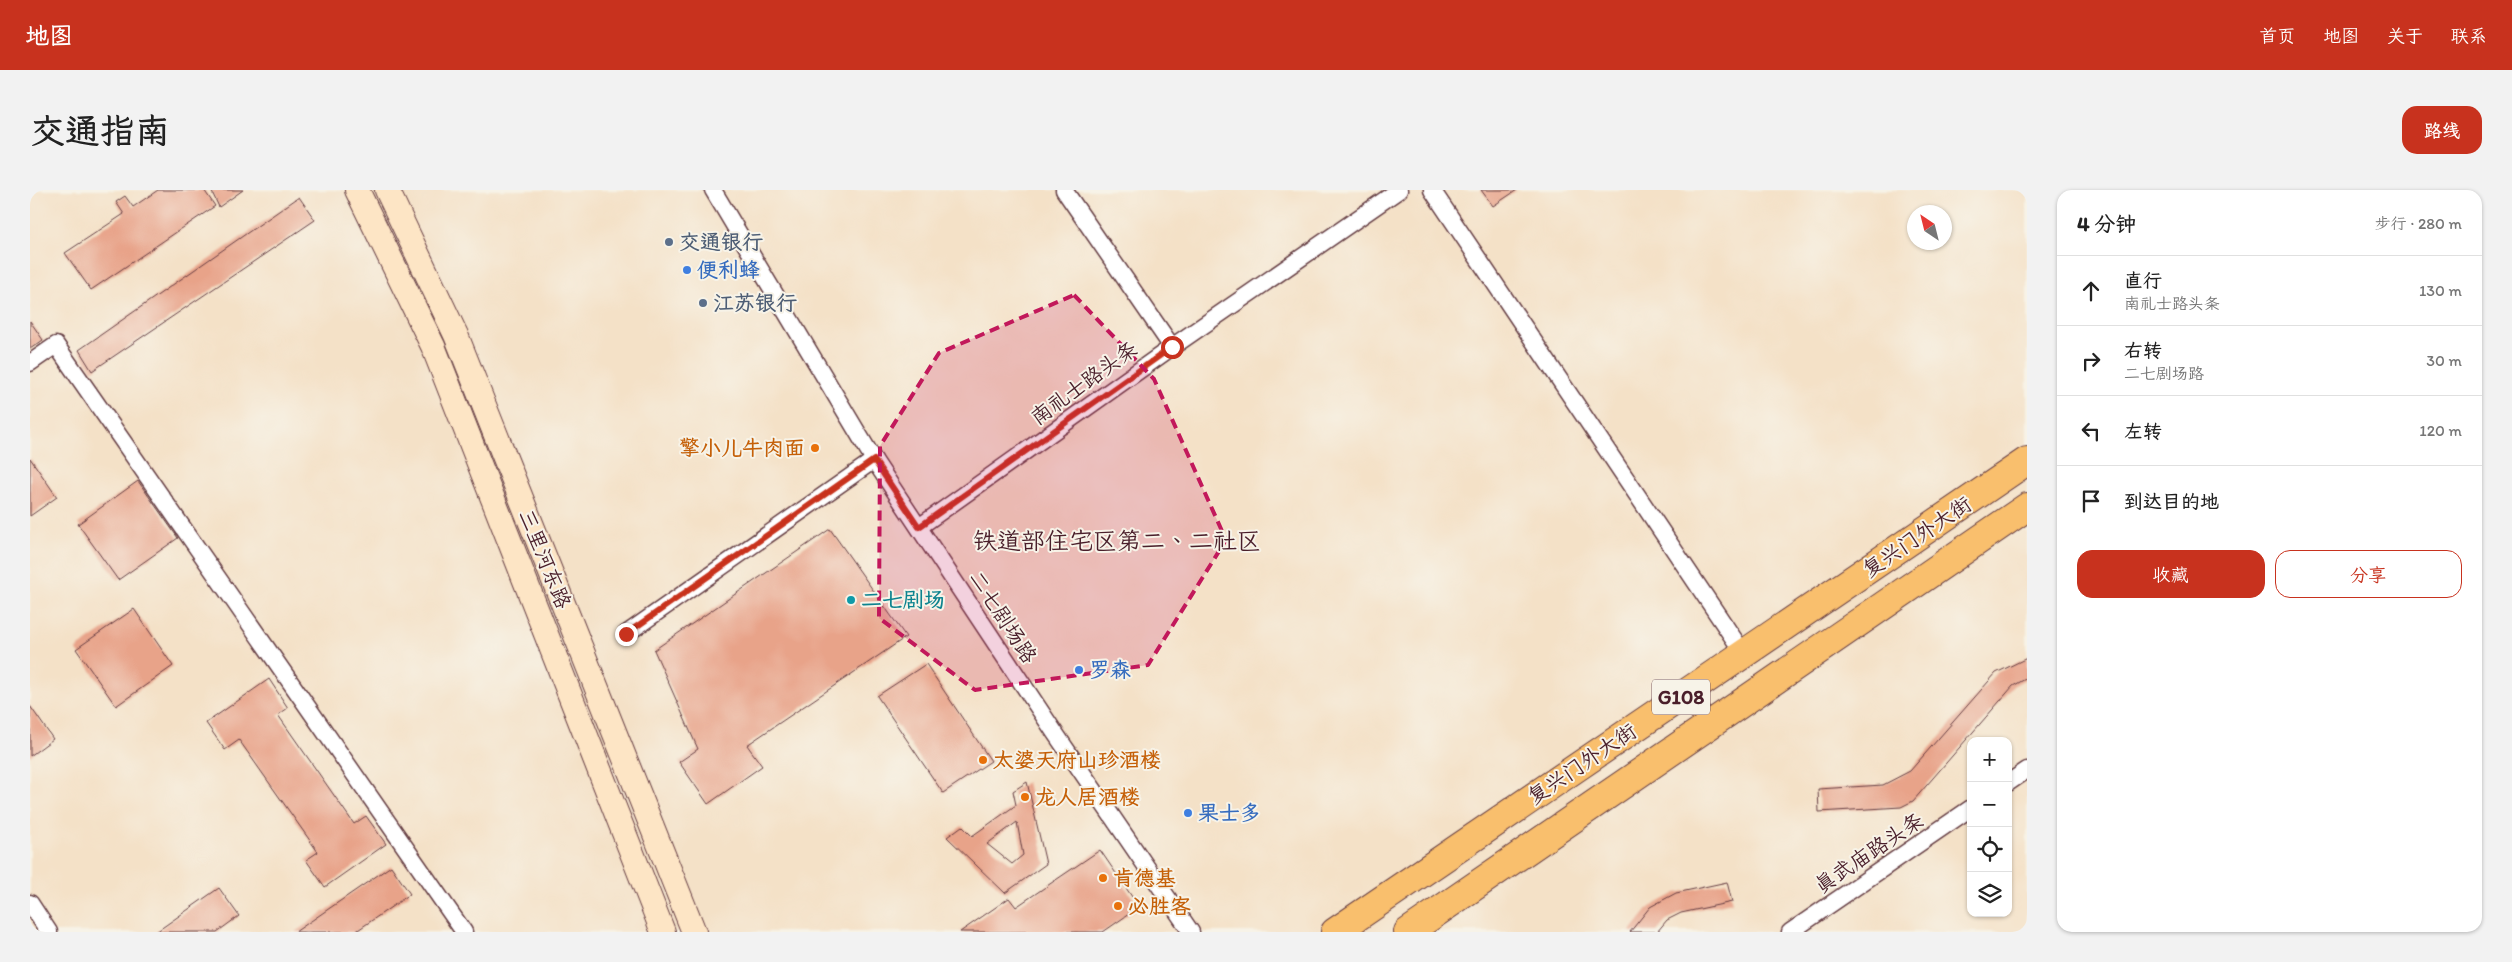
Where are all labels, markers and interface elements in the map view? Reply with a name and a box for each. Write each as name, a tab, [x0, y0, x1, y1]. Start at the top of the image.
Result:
text: 地图	[25, 21, 73, 50]
text: 首页	[2259, 25, 2295, 47]
text: 地图	[2323, 25, 2359, 47]
text: 关于	[2387, 25, 2423, 47]
text: 联系	[2451, 25, 2487, 47]
button: 路线	[2402, 106, 2482, 154]
text: 交通指南	[30, 110, 170, 152]
north arrow	[1907, 205, 1952, 250]
text: 4 分钟	[2077, 211, 2136, 236]
text: 步行 · 280 m	[2375, 214, 2462, 233]
place label: 交通银行	[679, 229, 763, 254]
marker: 交通银行	[663, 236, 675, 248]
place label: 便利蜂	[697, 257, 760, 282]
marker: 便利蜂	[681, 264, 693, 276]
text: 直行	[2124, 269, 2162, 292]
icon: ahead	[2077, 277, 2105, 305]
text: 130 m	[2419, 281, 2462, 300]
place label: 江苏银行	[713, 290, 797, 315]
text: 南礼士路头条	[2124, 294, 2220, 313]
marker: 江苏银行	[697, 297, 709, 309]
street label: 南礼士路头条	[1025, 335, 1142, 430]
route start	[1161, 336, 1184, 359]
text: 右转	[2124, 339, 2162, 362]
icon: right	[2077, 347, 2105, 375]
text: 30 m	[2426, 351, 2462, 370]
text: 二七剧场路	[2124, 364, 2204, 383]
icon: left	[2077, 417, 2105, 445]
text: 左转	[2124, 420, 2162, 443]
text: 120 m	[2419, 421, 2462, 440]
place label: 擎小儿牛肉面	[679, 435, 805, 460]
marker: 擎小儿牛肉面	[809, 442, 821, 454]
icon: arrive	[2077, 487, 2105, 515]
text: 到达目的地	[2124, 490, 2219, 513]
street label: 复兴门外大街	[1858, 491, 1976, 582]
street label: 三里河东路	[514, 505, 577, 612]
district label: 铁道部住宅区第二、二社区	[973, 526, 1261, 555]
button: 收藏	[2077, 550, 2265, 598]
button: 分享	[2275, 550, 2462, 598]
street label: 二七剧场路	[964, 566, 1042, 668]
place label: 二七剧场	[861, 587, 945, 612]
marker: 二七剧场	[845, 594, 857, 606]
route end	[615, 623, 638, 646]
place label: 罗森	[1089, 657, 1131, 682]
marker: 罗森	[1073, 664, 1085, 676]
road number: G108	[1652, 680, 1710, 714]
street label: 复兴门外大街	[1523, 718, 1641, 809]
map controls	[1967, 737, 2012, 917]
button: +	[1967, 737, 2012, 782]
place label: 太婆天府山珍酒楼	[993, 747, 1161, 772]
marker: 太婆天府山珍酒楼	[977, 754, 989, 766]
button: −	[1967, 782, 2012, 827]
place label: 龙人居酒楼	[1035, 784, 1140, 809]
marker: 龙人居酒楼	[1019, 791, 1031, 803]
place label: 果士多	[1198, 800, 1261, 825]
marker: 果士多	[1182, 807, 1194, 819]
street label: 真武庙路头条	[1810, 807, 1928, 898]
button: locate	[1967, 827, 2012, 872]
place label: 肯德基	[1113, 865, 1176, 890]
marker: 肯德基	[1097, 872, 1109, 884]
button: layers	[1967, 872, 2012, 917]
place label: 必胜客	[1128, 893, 1191, 918]
marker: 必胜客	[1112, 900, 1124, 912]

